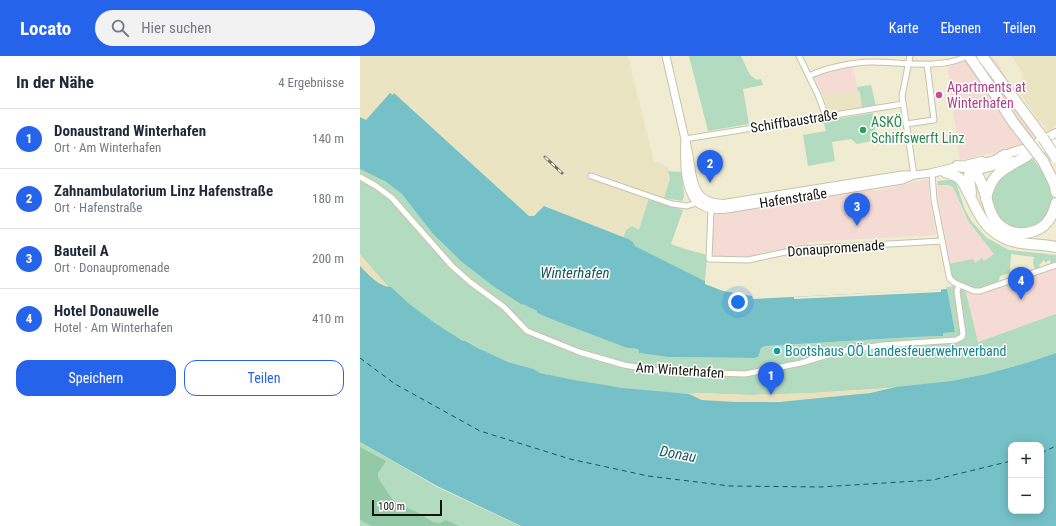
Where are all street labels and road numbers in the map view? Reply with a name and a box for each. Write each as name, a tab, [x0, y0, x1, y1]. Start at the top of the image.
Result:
street label: Schiffbaustraße	[749, 106, 839, 136]
street label: Hafenstraße	[758, 185, 828, 211]
street label: Donaupromenade	[787, 237, 886, 259]
street label: Am Winterhafen	[635, 359, 725, 381]

